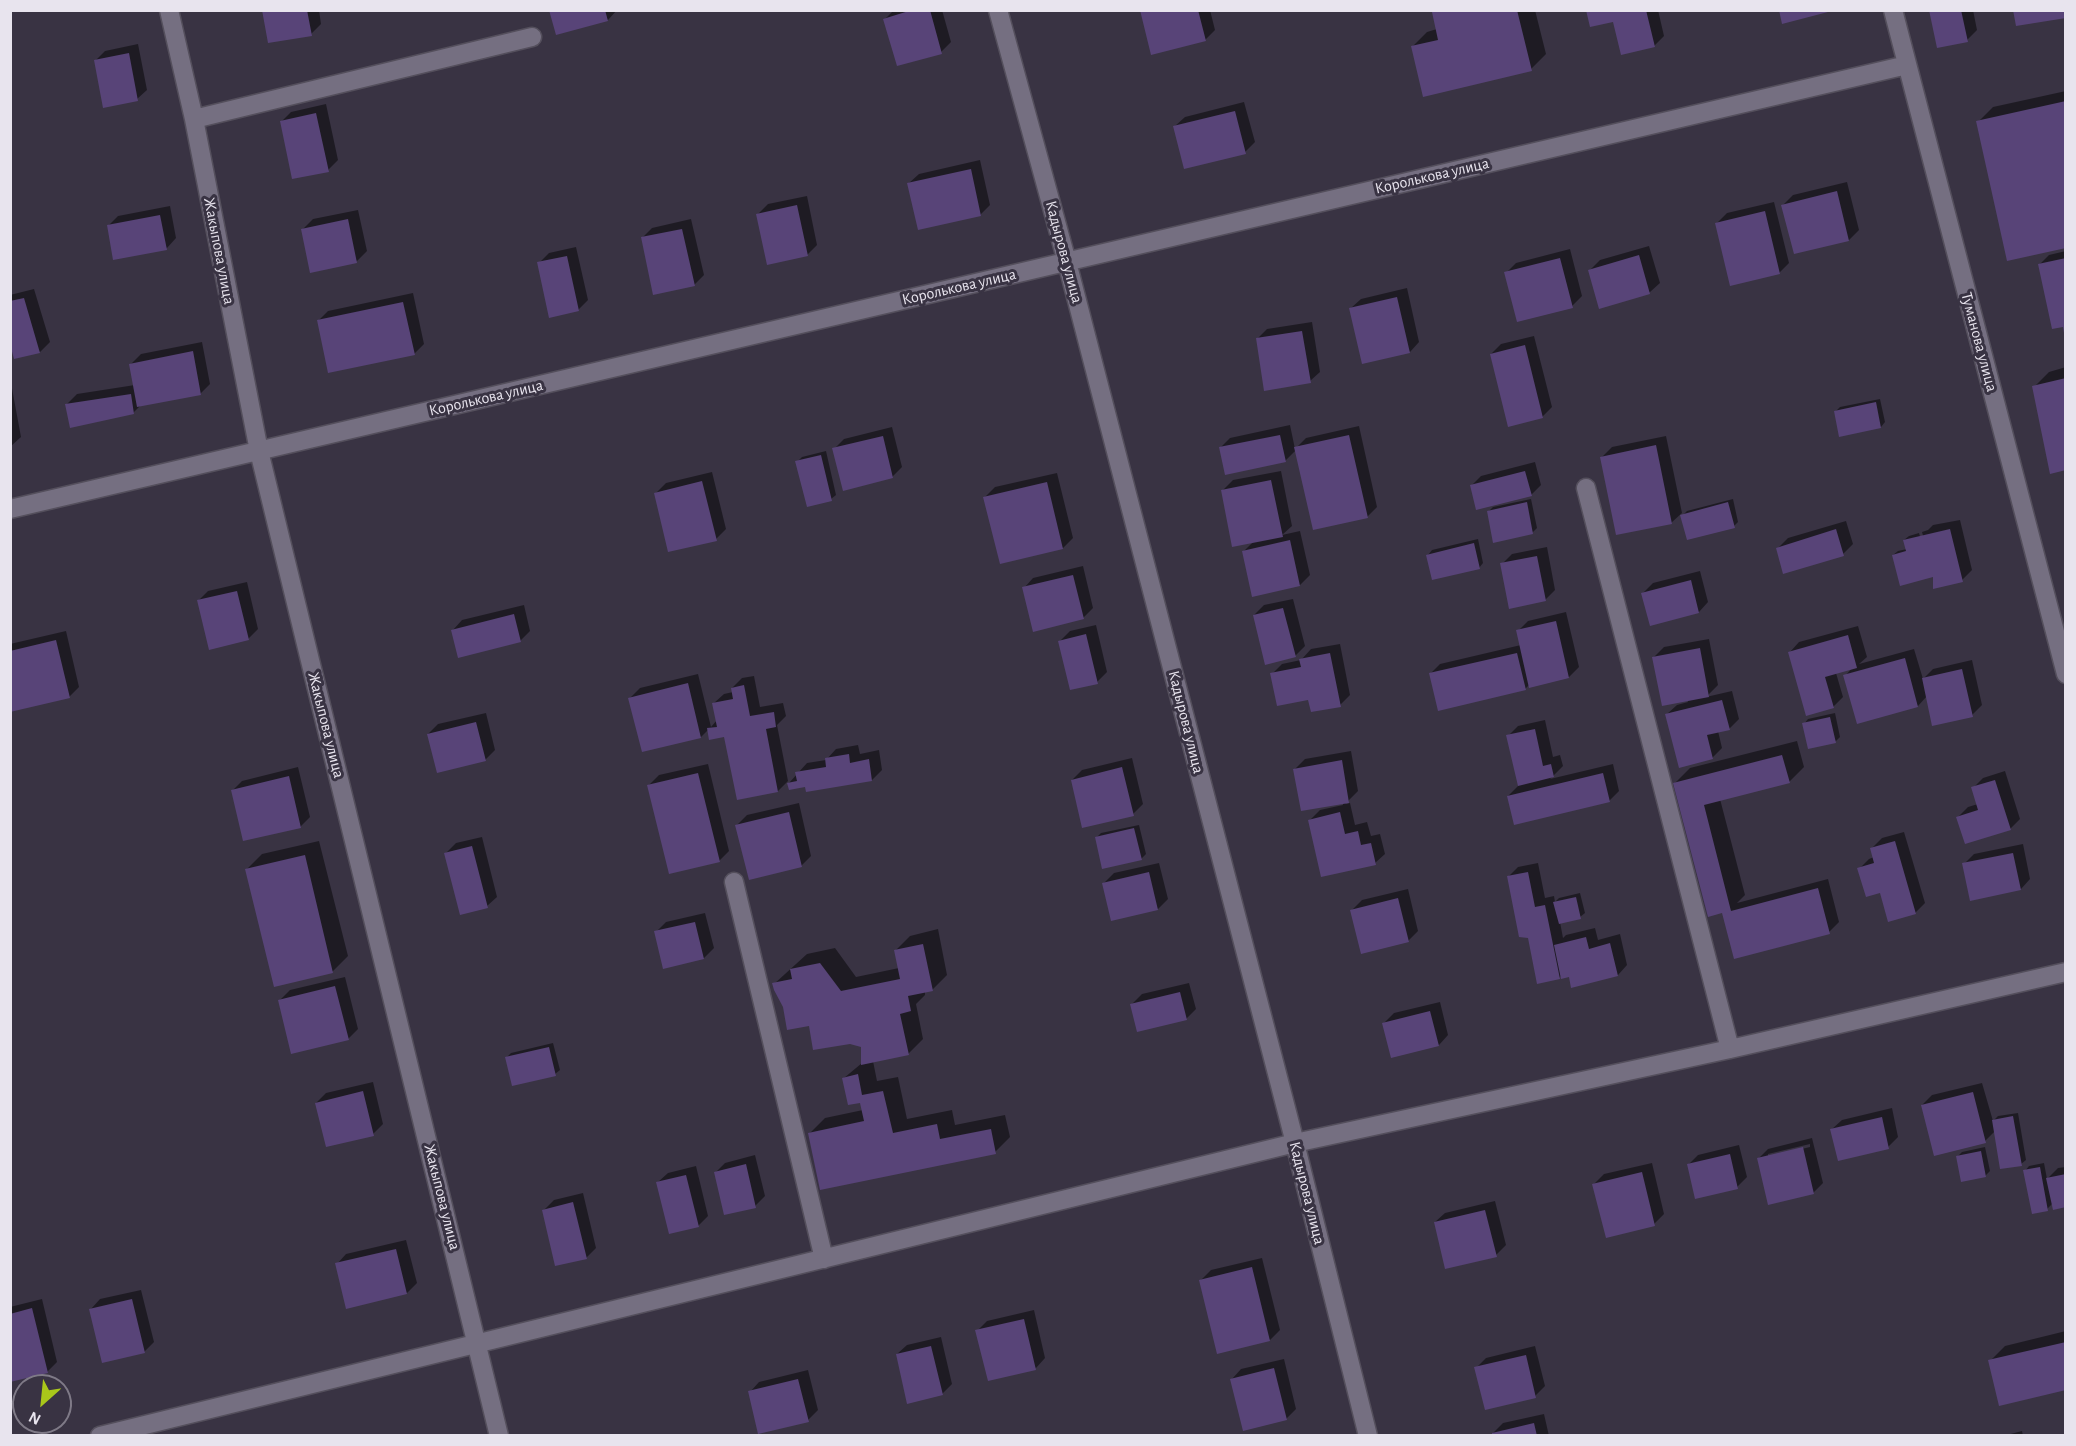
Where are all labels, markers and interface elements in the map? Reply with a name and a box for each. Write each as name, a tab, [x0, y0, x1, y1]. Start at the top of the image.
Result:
street label: Королькова улица	[1373, 154, 1491, 198]
street label: Жакыпова улица	[199, 196, 239, 306]
street label: Кадырова улица	[1041, 199, 1087, 305]
street label: Королькова улица	[900, 265, 1018, 309]
street label: Туманова улица	[1957, 290, 2001, 394]
street label: Королькова улица	[427, 376, 545, 420]
street label: Кадырова улица	[1164, 669, 1208, 775]
street label: Жакыпова улица	[304, 670, 348, 780]
street label: Кадырова улица	[1285, 1140, 1329, 1246]
street label: Жакыпова улица	[420, 1142, 464, 1252]
north arrow	[12, 1374, 72, 1434]
text: N	[26, 1409, 43, 1428]

